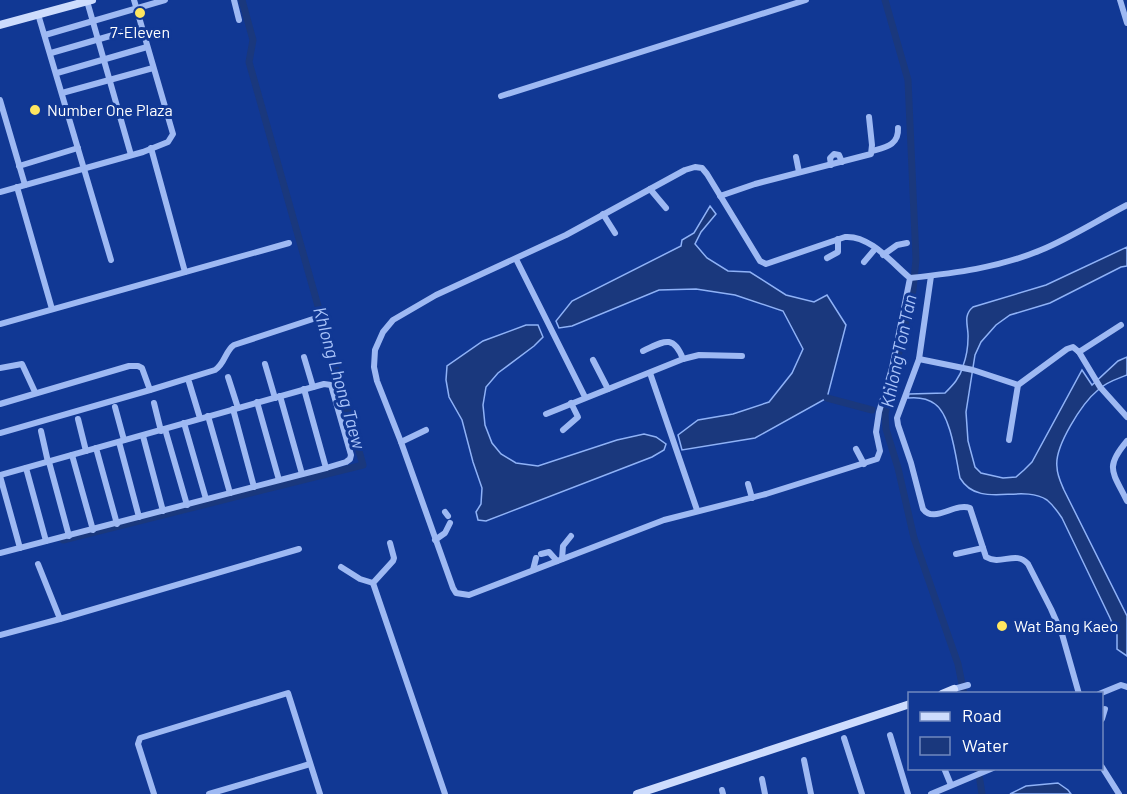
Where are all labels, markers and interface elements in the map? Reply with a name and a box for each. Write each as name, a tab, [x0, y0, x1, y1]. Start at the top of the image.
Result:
marker: 7-Eleven	[133, 6, 147, 20]
place label: 7-Eleven	[110, 22, 170, 41]
place label: Number One Plaza	[47, 100, 173, 119]
marker: Number One Plaza	[28, 103, 42, 117]
water label: Khlong Ton Tan	[875, 292, 921, 409]
water label: Khlong Lhong Taew	[309, 304, 371, 452]
place label: Wat Bang Kaeo	[1014, 616, 1118, 635]
marker: Wat Bang Kaeo	[995, 619, 1009, 633]
legend	[908, 692, 1103, 770]
text: Road	[962, 704, 1002, 726]
text: Water	[962, 734, 1009, 756]

